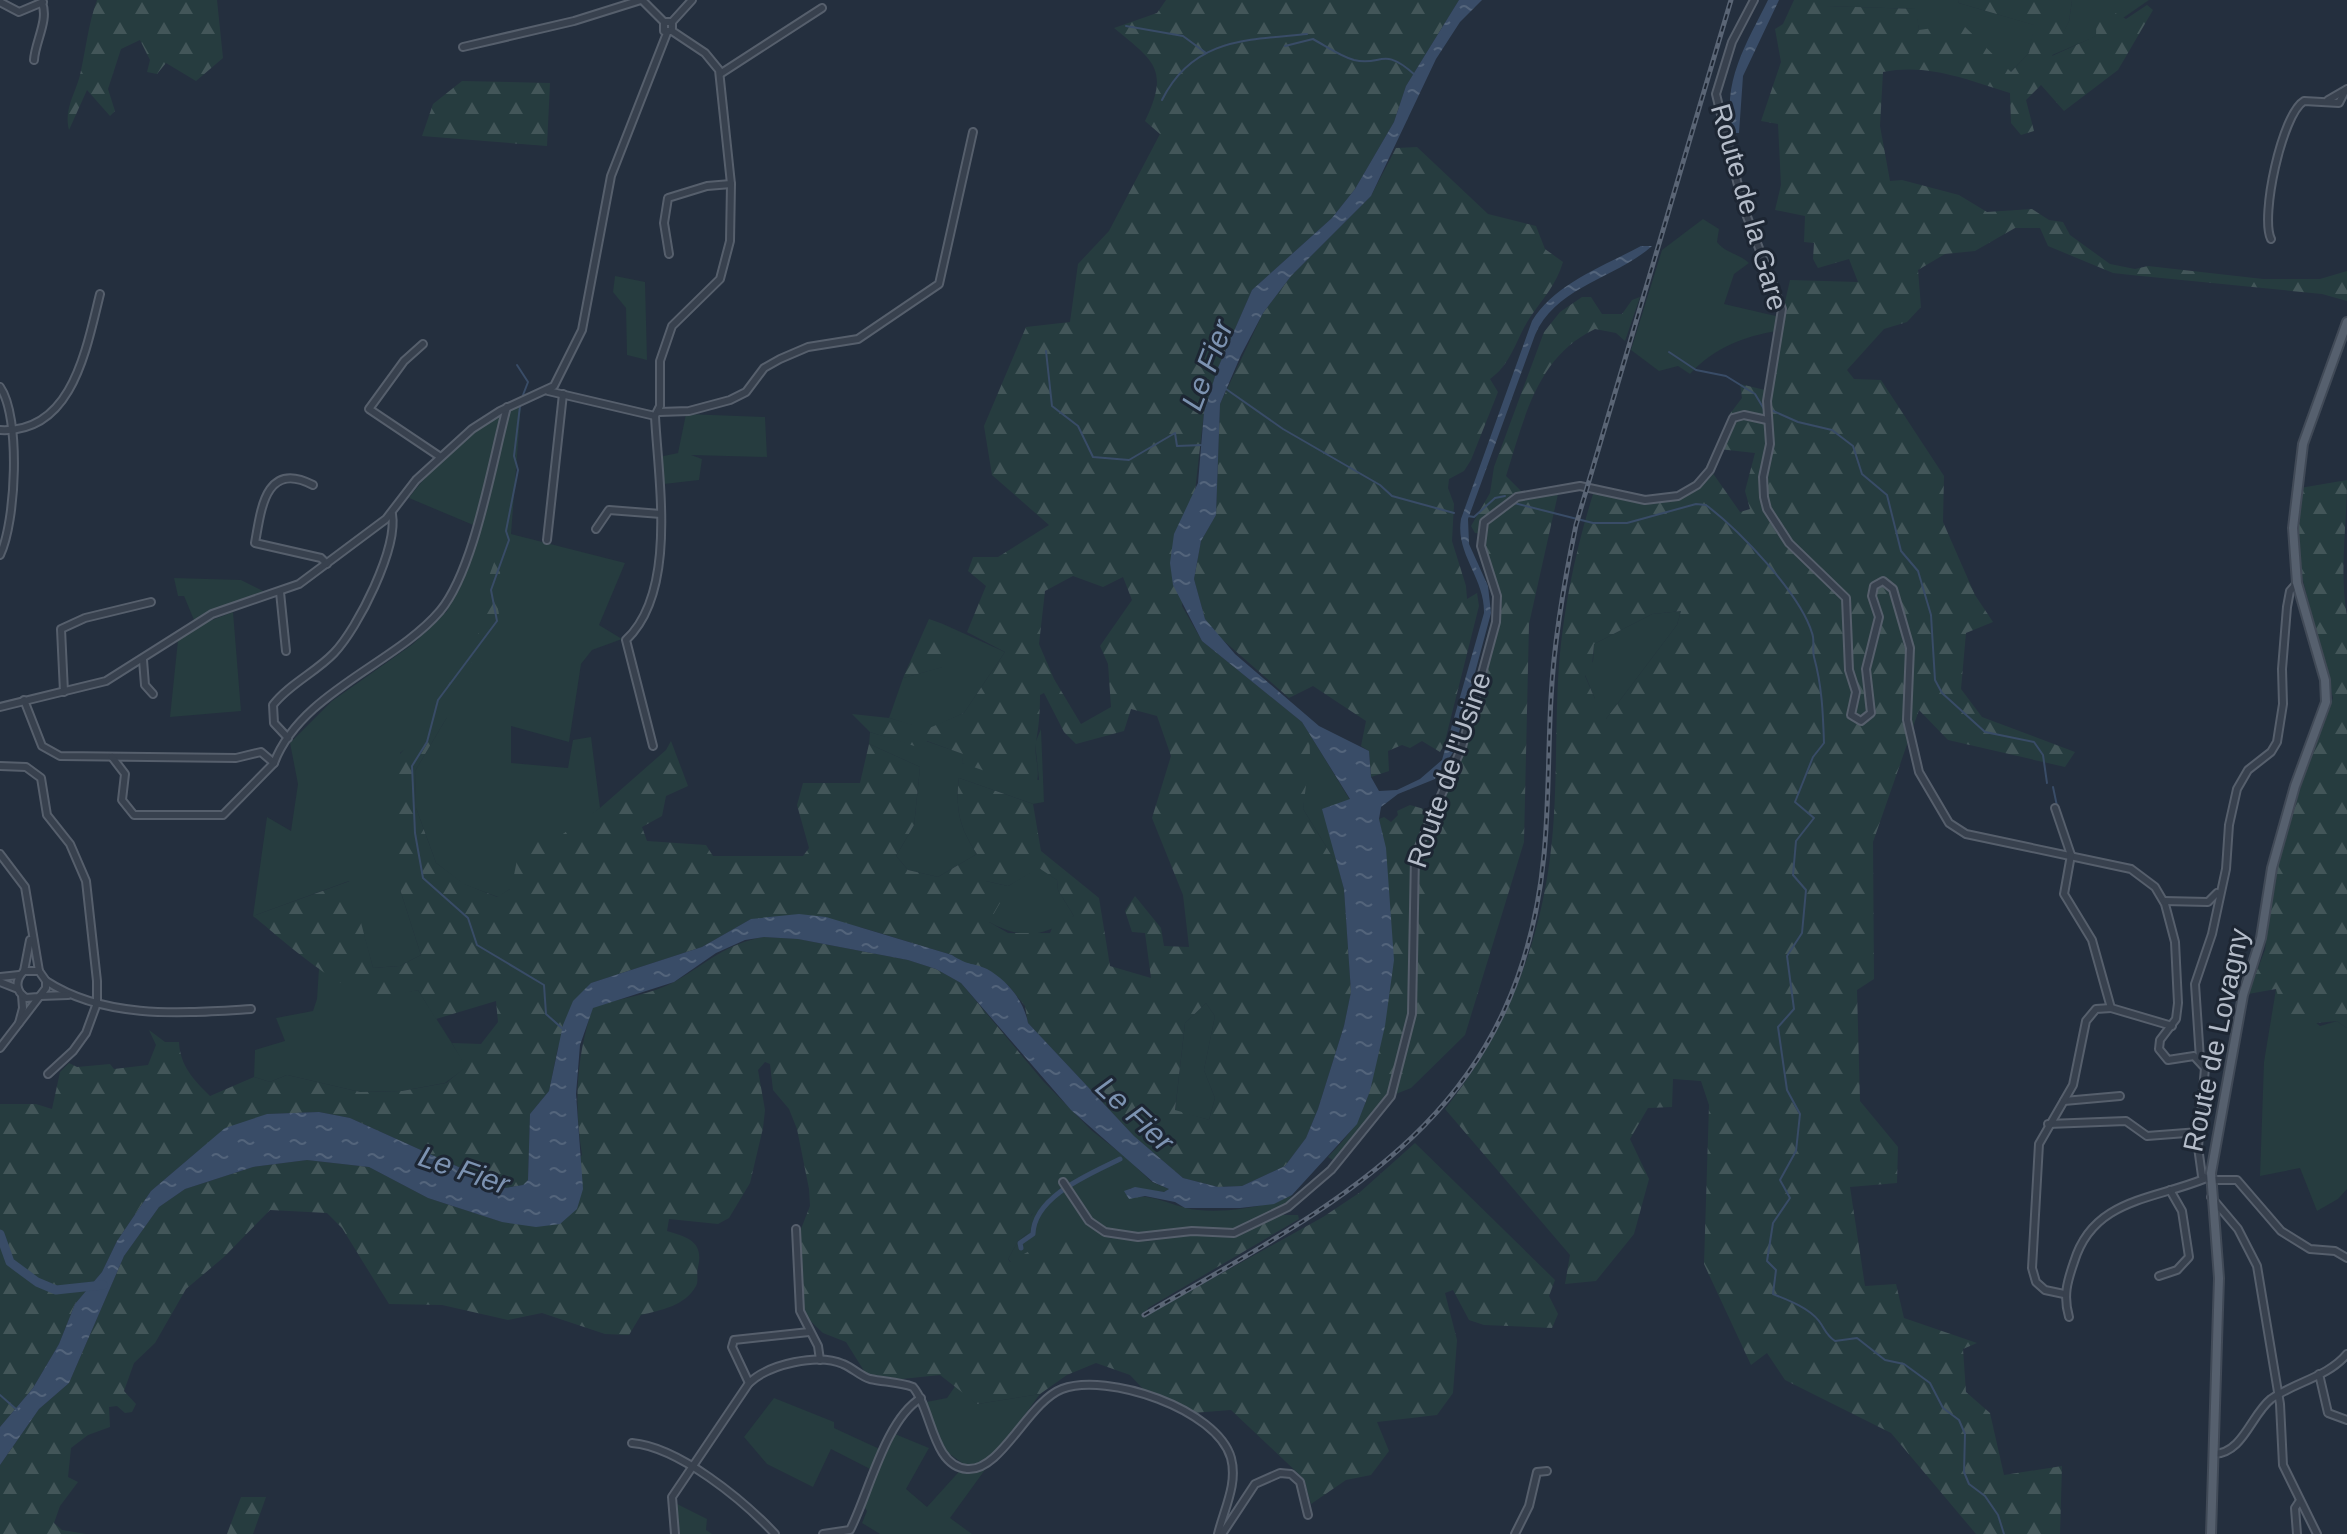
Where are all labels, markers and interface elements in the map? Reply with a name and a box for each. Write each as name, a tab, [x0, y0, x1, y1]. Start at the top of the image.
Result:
street label: Route de la Gare	[1705, 100, 1793, 314]
water label: Le Fier	[1175, 315, 1239, 414]
street label: Route de l'Usine	[1401, 668, 1497, 872]
street label: Route de Lovagny	[2177, 926, 2255, 1154]
water label: Le Fier	[1090, 1070, 1181, 1159]
water label: Le Fier	[414, 1139, 514, 1201]

